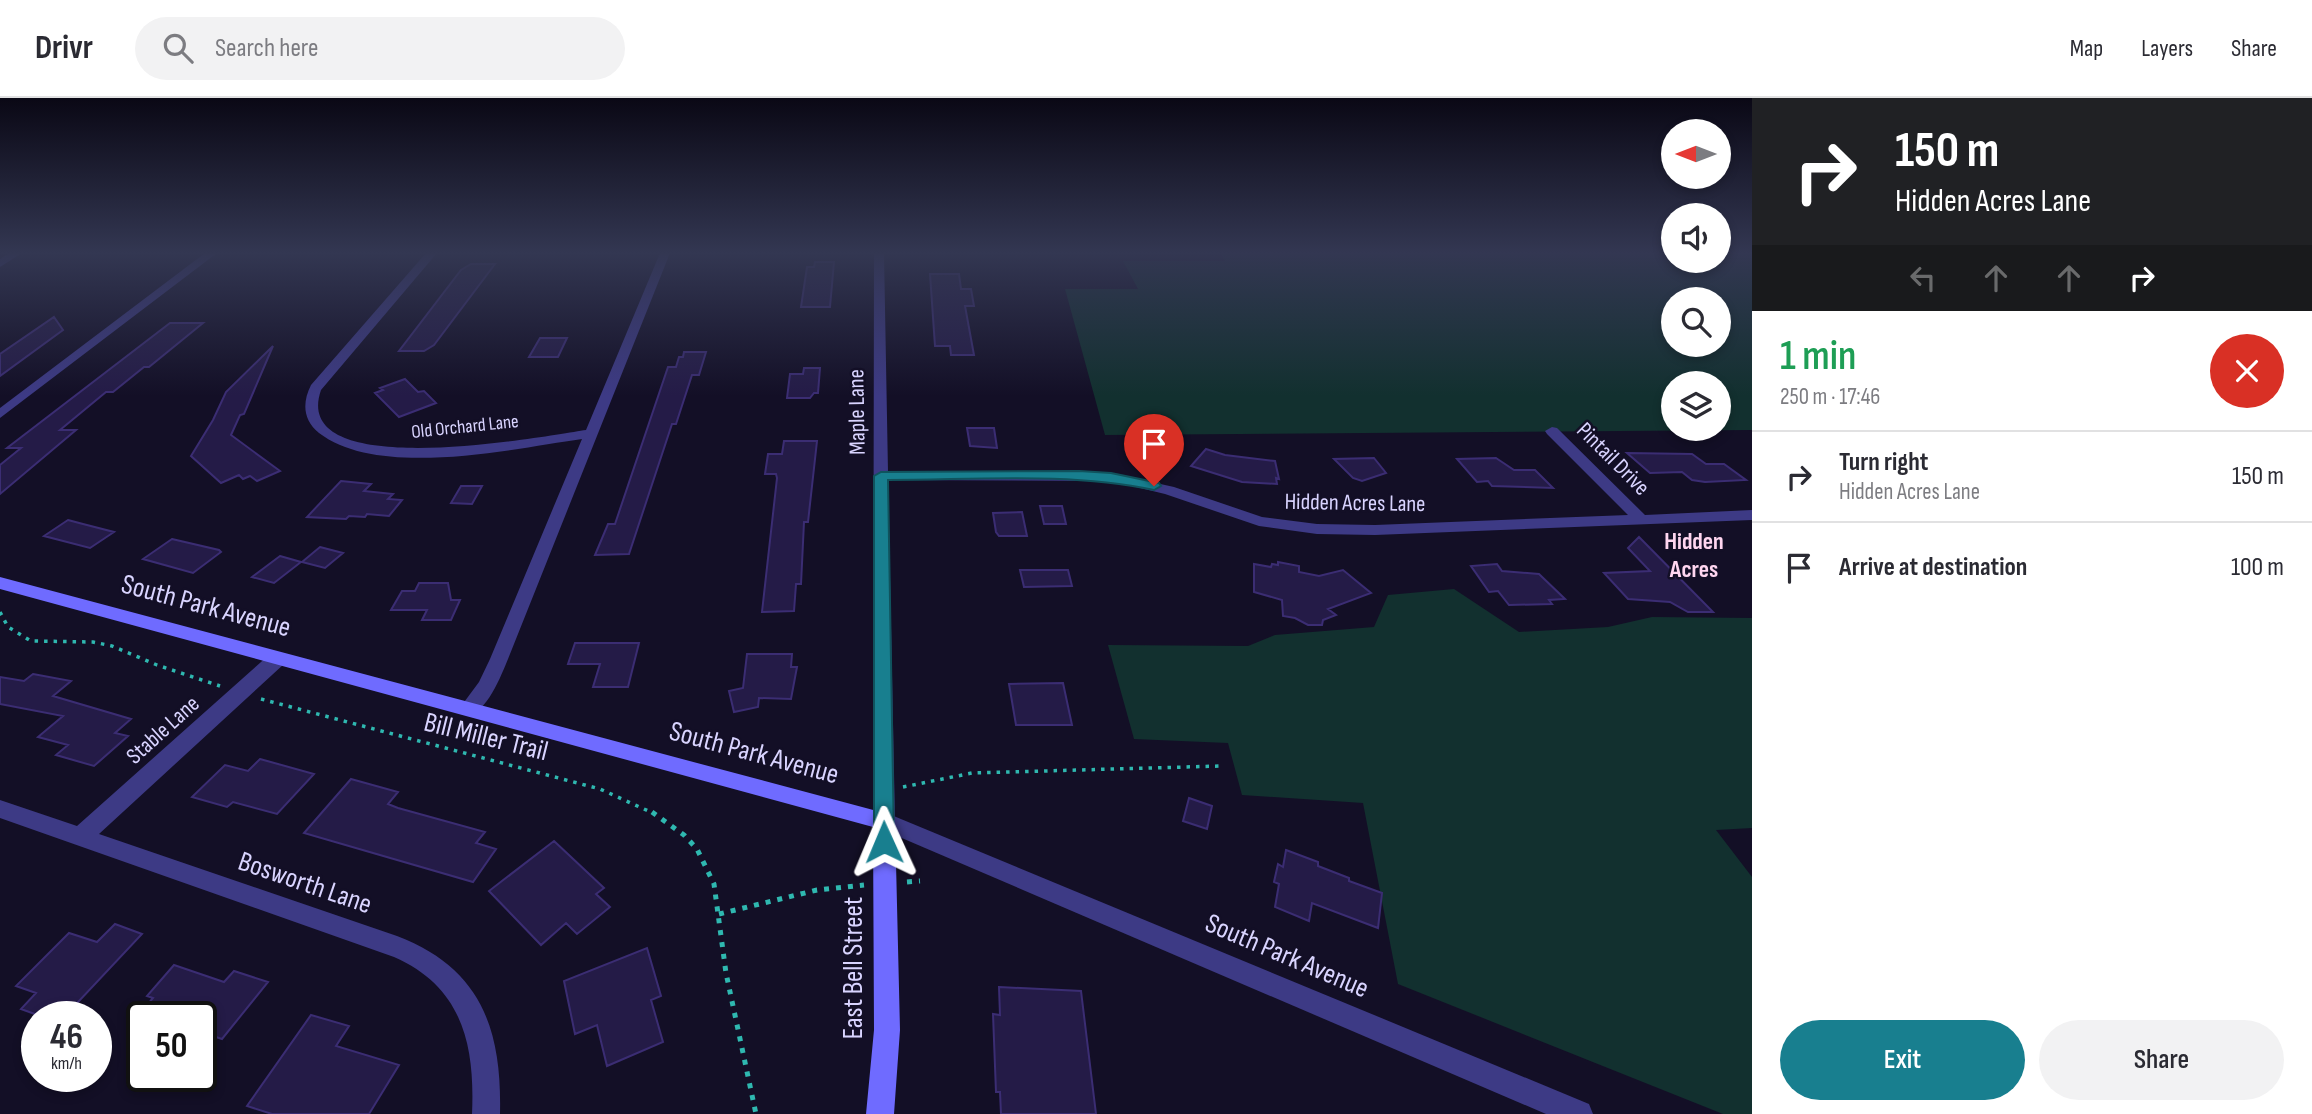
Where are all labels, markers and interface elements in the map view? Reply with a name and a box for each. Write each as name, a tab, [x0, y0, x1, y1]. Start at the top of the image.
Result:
search box	[135, 17, 625, 80]
text: Drivr	[35, 28, 93, 68]
icon: search	[159, 29, 197, 67]
text: Search here	[215, 33, 318, 64]
text: Map	[2070, 34, 2103, 63]
text: Layers	[2141, 34, 2193, 63]
text: Share	[2231, 34, 2277, 63]
north arrow	[1661, 119, 1731, 189]
map controls	[1661, 119, 1731, 441]
text: 150 m	[1895, 122, 1999, 181]
icon: right	[1780, 126, 1871, 217]
text: Hidden Acres Lane	[1895, 182, 2091, 221]
button: sound	[1661, 203, 1731, 273]
icon: left	[1904, 259, 1942, 297]
icon: ahead	[1977, 259, 2015, 297]
icon: ahead	[2050, 259, 2088, 297]
icon: right	[2123, 259, 2161, 297]
button: search	[1661, 287, 1731, 357]
text: 1 min	[1780, 331, 1856, 382]
button: close	[2210, 334, 2284, 408]
street label: Maple Lane	[842, 369, 872, 455]
button: layers	[1661, 371, 1731, 441]
text: 250 m · 17:46	[1780, 383, 1880, 411]
street label: Old Orchard Lane	[410, 410, 520, 444]
pin	[1124, 414, 1184, 486]
street label: Pintail Drive	[1571, 417, 1655, 501]
icon: arrive	[1135, 425, 1173, 463]
text: Turn right	[1839, 447, 1928, 478]
icon: right	[1780, 458, 1818, 496]
text: 150 m	[2232, 461, 2284, 492]
text: Hidden Acres Lane	[1839, 478, 1980, 506]
street label: Hidden Acres Lane	[1284, 488, 1426, 518]
district label: Hidden Acres	[1664, 527, 1724, 584]
icon: arrive	[1780, 549, 1818, 587]
text: Arrive at destination	[1839, 552, 2027, 583]
text: 100 m	[2231, 552, 2284, 583]
street label: South Park Avenue	[118, 568, 294, 644]
street label: Stable Lane	[121, 690, 205, 770]
street label: Bill Miller Trail	[421, 706, 551, 768]
street label: South Park Avenue	[666, 715, 842, 791]
position arrow	[847, 805, 921, 879]
street label: Bosworth Lane	[234, 845, 376, 921]
street label: East Bell Street	[837, 897, 870, 1039]
street label: South Park Avenue	[1200, 907, 1374, 1005]
speed limit sign: 50	[126, 1001, 217, 1092]
text: 46	[50, 1016, 83, 1059]
button: Exit	[1780, 1020, 2025, 1100]
button: Share	[2039, 1020, 2284, 1100]
text: km/h	[51, 1053, 82, 1074]

